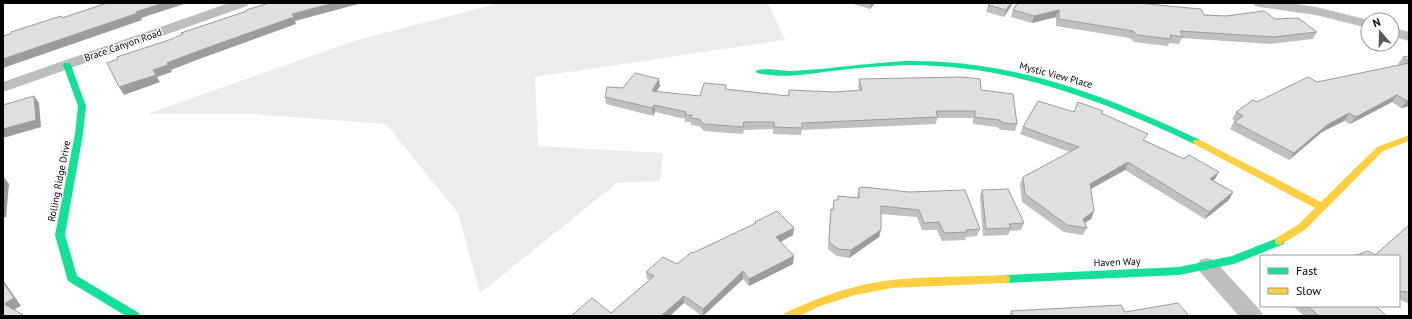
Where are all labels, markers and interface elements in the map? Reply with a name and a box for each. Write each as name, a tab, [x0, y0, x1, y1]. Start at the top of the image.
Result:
north arrow	[1360, 12, 1400, 52]
text: N	[1371, 15, 1382, 30]
street label: Brace Canyon Road	[82, 26, 164, 64]
street label: Mystic View Place	[1018, 59, 1094, 91]
street label: Rolling Ridge Drive	[45, 139, 73, 223]
street label: Haven Way	[1093, 255, 1141, 269]
legend	[1260, 255, 1400, 307]
text: Fast	[1296, 263, 1317, 278]
text: Slow	[1296, 283, 1321, 298]

